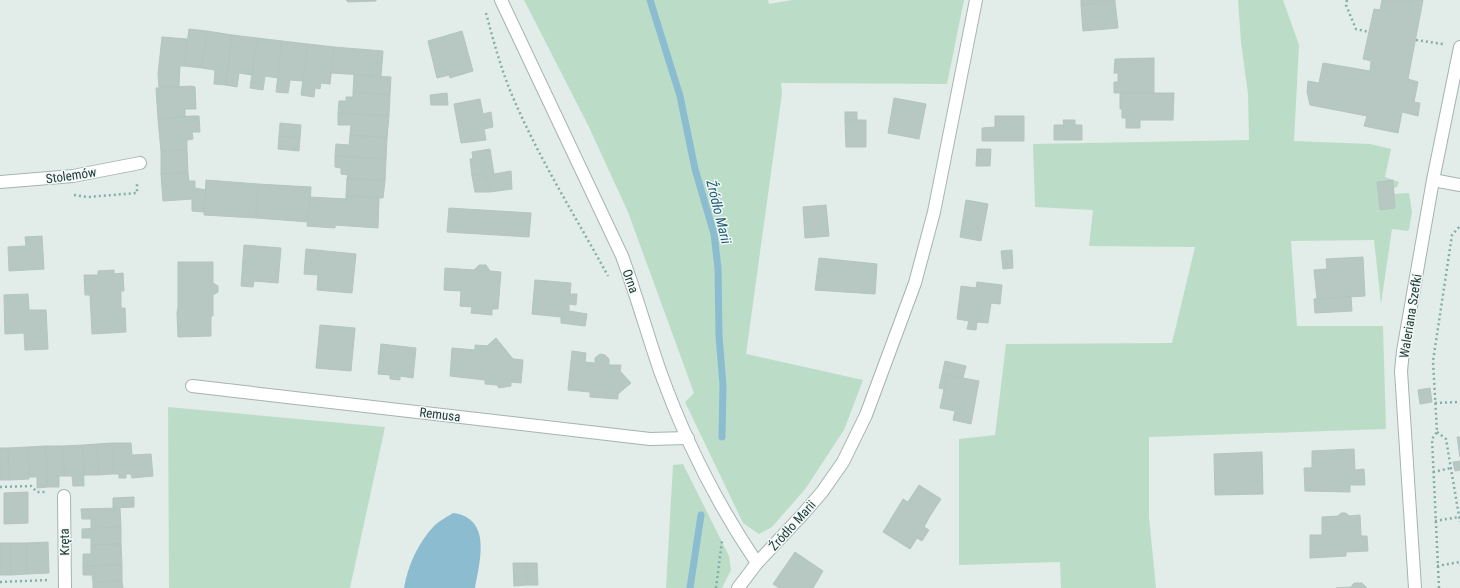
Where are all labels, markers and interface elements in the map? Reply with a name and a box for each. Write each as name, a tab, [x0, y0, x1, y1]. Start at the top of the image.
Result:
street label: Stolemów	[45, 164, 98, 186]
water label: Źródło Marii	[703, 177, 736, 246]
street label: Orna	[619, 267, 642, 295]
street label: Waleriana Szefki	[1396, 273, 1425, 359]
street label: Remusa	[419, 405, 461, 424]
street label: Źródło Marii	[766, 497, 819, 554]
street label: Kręta	[57, 528, 72, 556]

